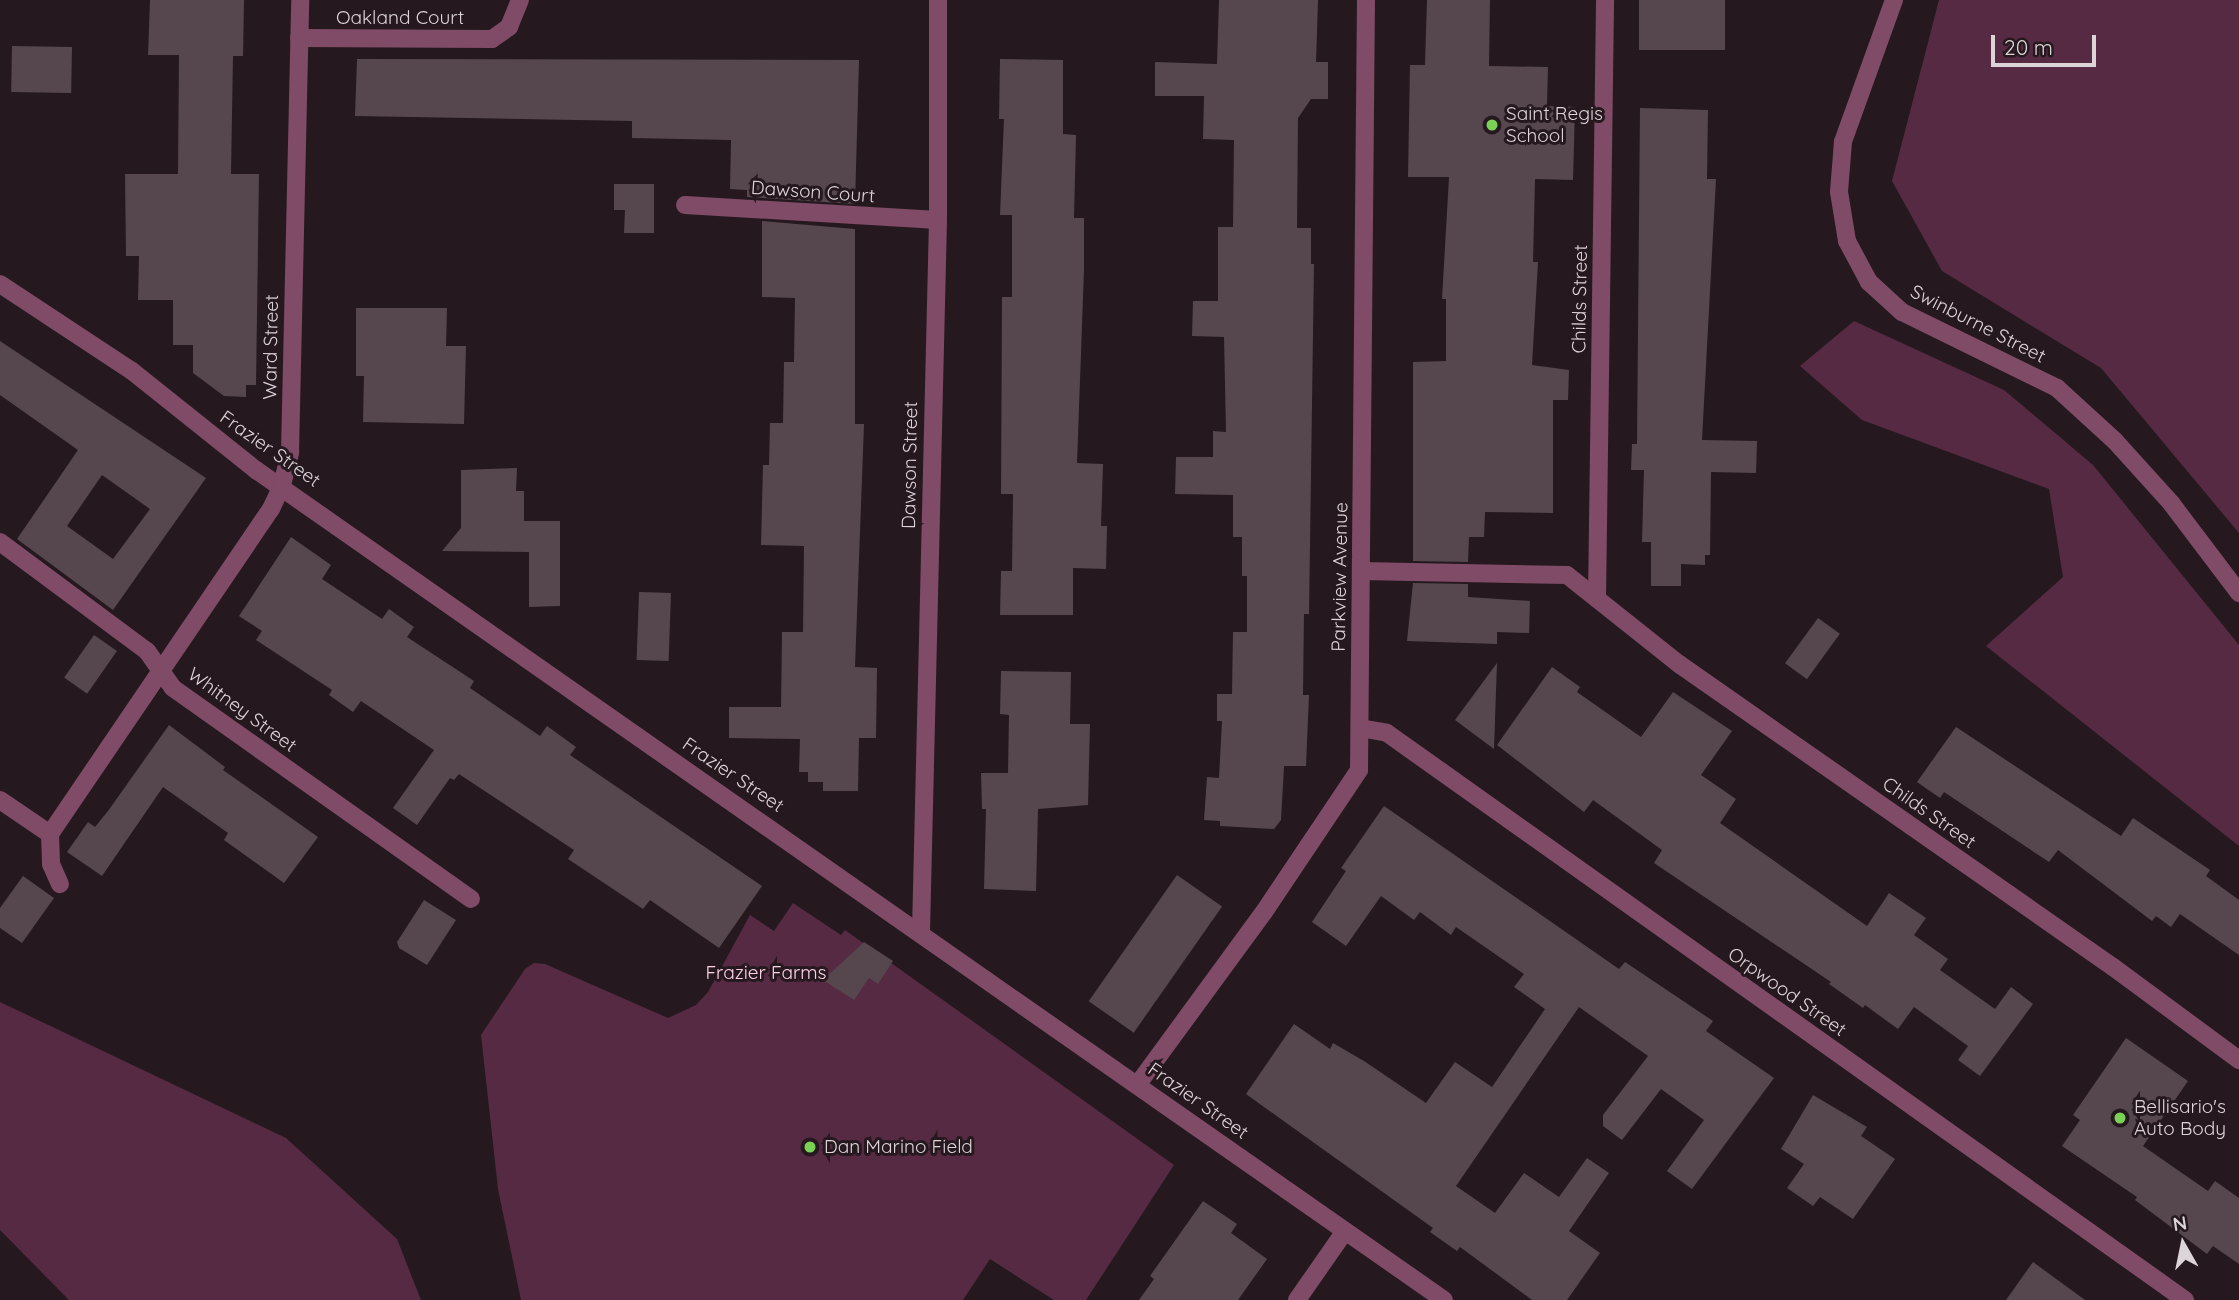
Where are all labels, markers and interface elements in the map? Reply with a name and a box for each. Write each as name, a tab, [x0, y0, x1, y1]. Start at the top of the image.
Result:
street label: Oakland Court	[336, 7, 464, 29]
scale bar	[1994, 21, 2099, 65]
text: 20 m	[2004, 34, 2053, 60]
place label: Saint Regis School	[1506, 103, 1603, 147]
marker: Saint Regis School	[1484, 117, 1500, 133]
street label: Dawson Court	[750, 176, 876, 208]
street label: Childs Street	[1568, 244, 1592, 354]
street label: Swinburne Street	[1907, 280, 2049, 368]
street label: Ward Street	[259, 294, 283, 400]
street label: Dawson Street	[897, 401, 923, 529]
street label: Frazier Street	[215, 406, 325, 492]
street label: Parkview Avenue	[1327, 502, 1353, 652]
street label: Whitney Street	[183, 663, 301, 757]
street label: Frazier Street	[678, 733, 788, 817]
street label: Childs Street	[1878, 772, 1980, 854]
street label: Orpwood Street	[1723, 943, 1851, 1041]
park label: Frazier Farms	[705, 962, 827, 984]
street label: Frazier Street	[1143, 1058, 1253, 1144]
place label: Bellisario's Auto Body	[2134, 1096, 2226, 1140]
marker: Bellisario's Auto Body	[2112, 1110, 2128, 1126]
place label: Dan Marino Field	[824, 1136, 973, 1158]
marker: Dan Marino Field	[802, 1139, 818, 1155]
north arrow	[2148, 1209, 2218, 1279]
text: N	[2171, 1210, 2188, 1236]

